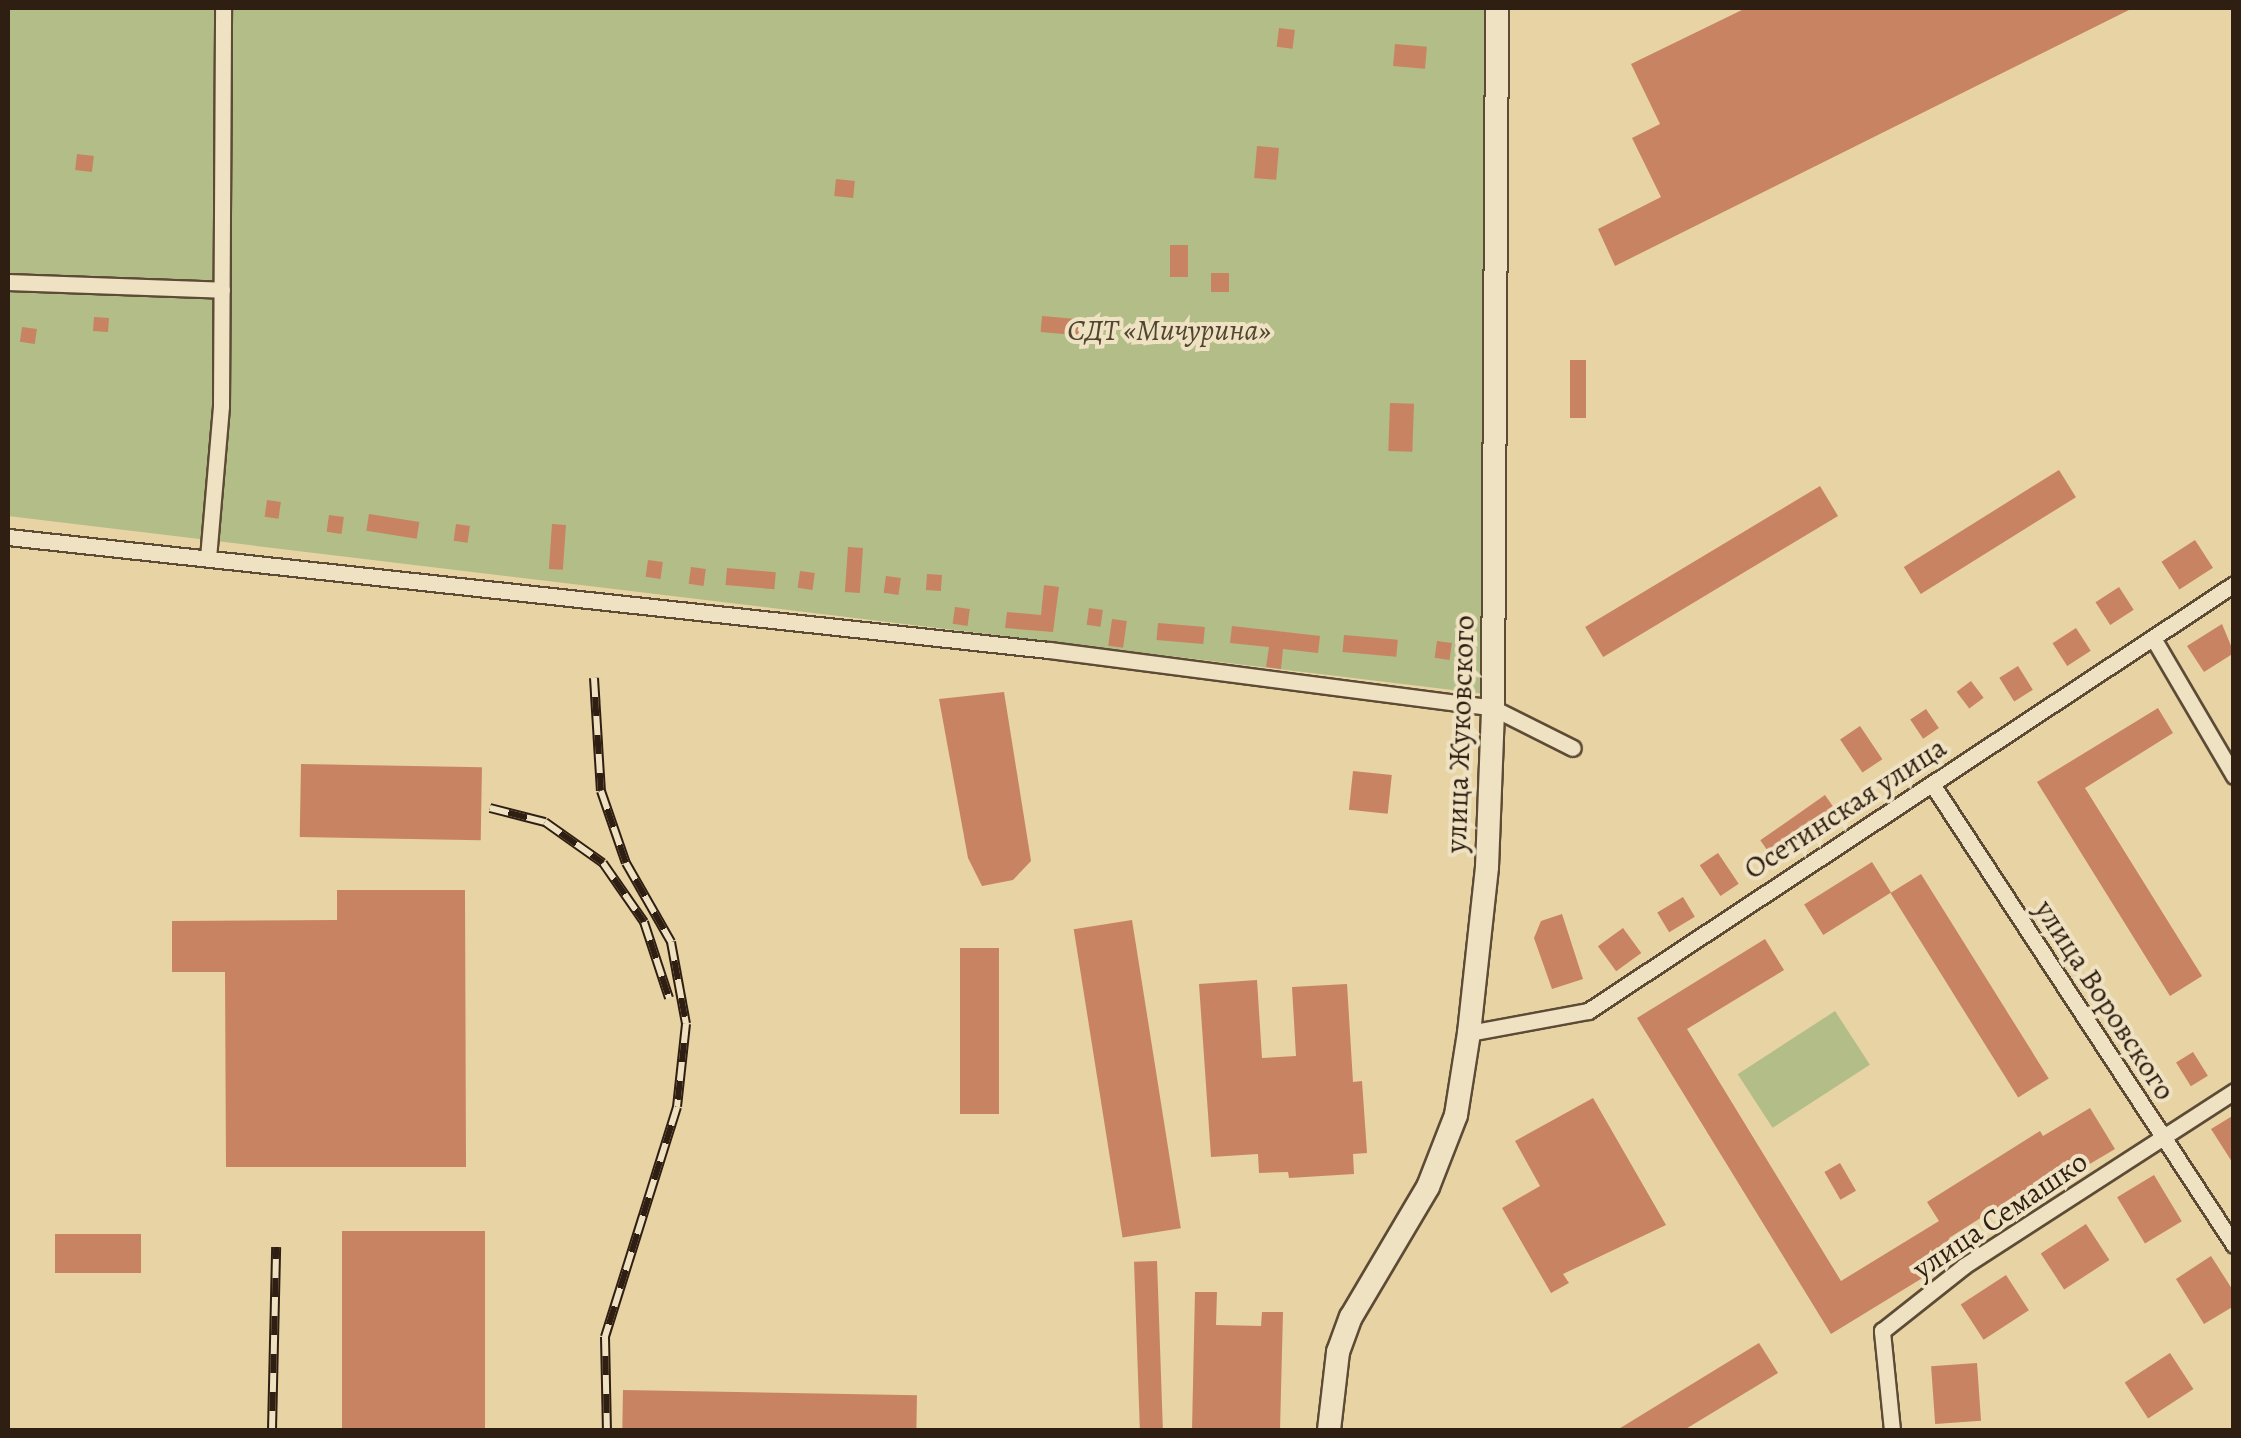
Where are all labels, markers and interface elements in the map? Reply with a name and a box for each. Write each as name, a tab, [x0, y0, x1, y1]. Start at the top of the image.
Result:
park label: СДТ «Мичурина»	[1067, 312, 1271, 348]
street label: улица Жуковского	[1438, 615, 1482, 853]
street label: Осетинская улица	[1737, 729, 1953, 887]
street label: улица Воровского	[2027, 893, 2183, 1107]
street label: улица Семашко	[1906, 1143, 2094, 1287]

